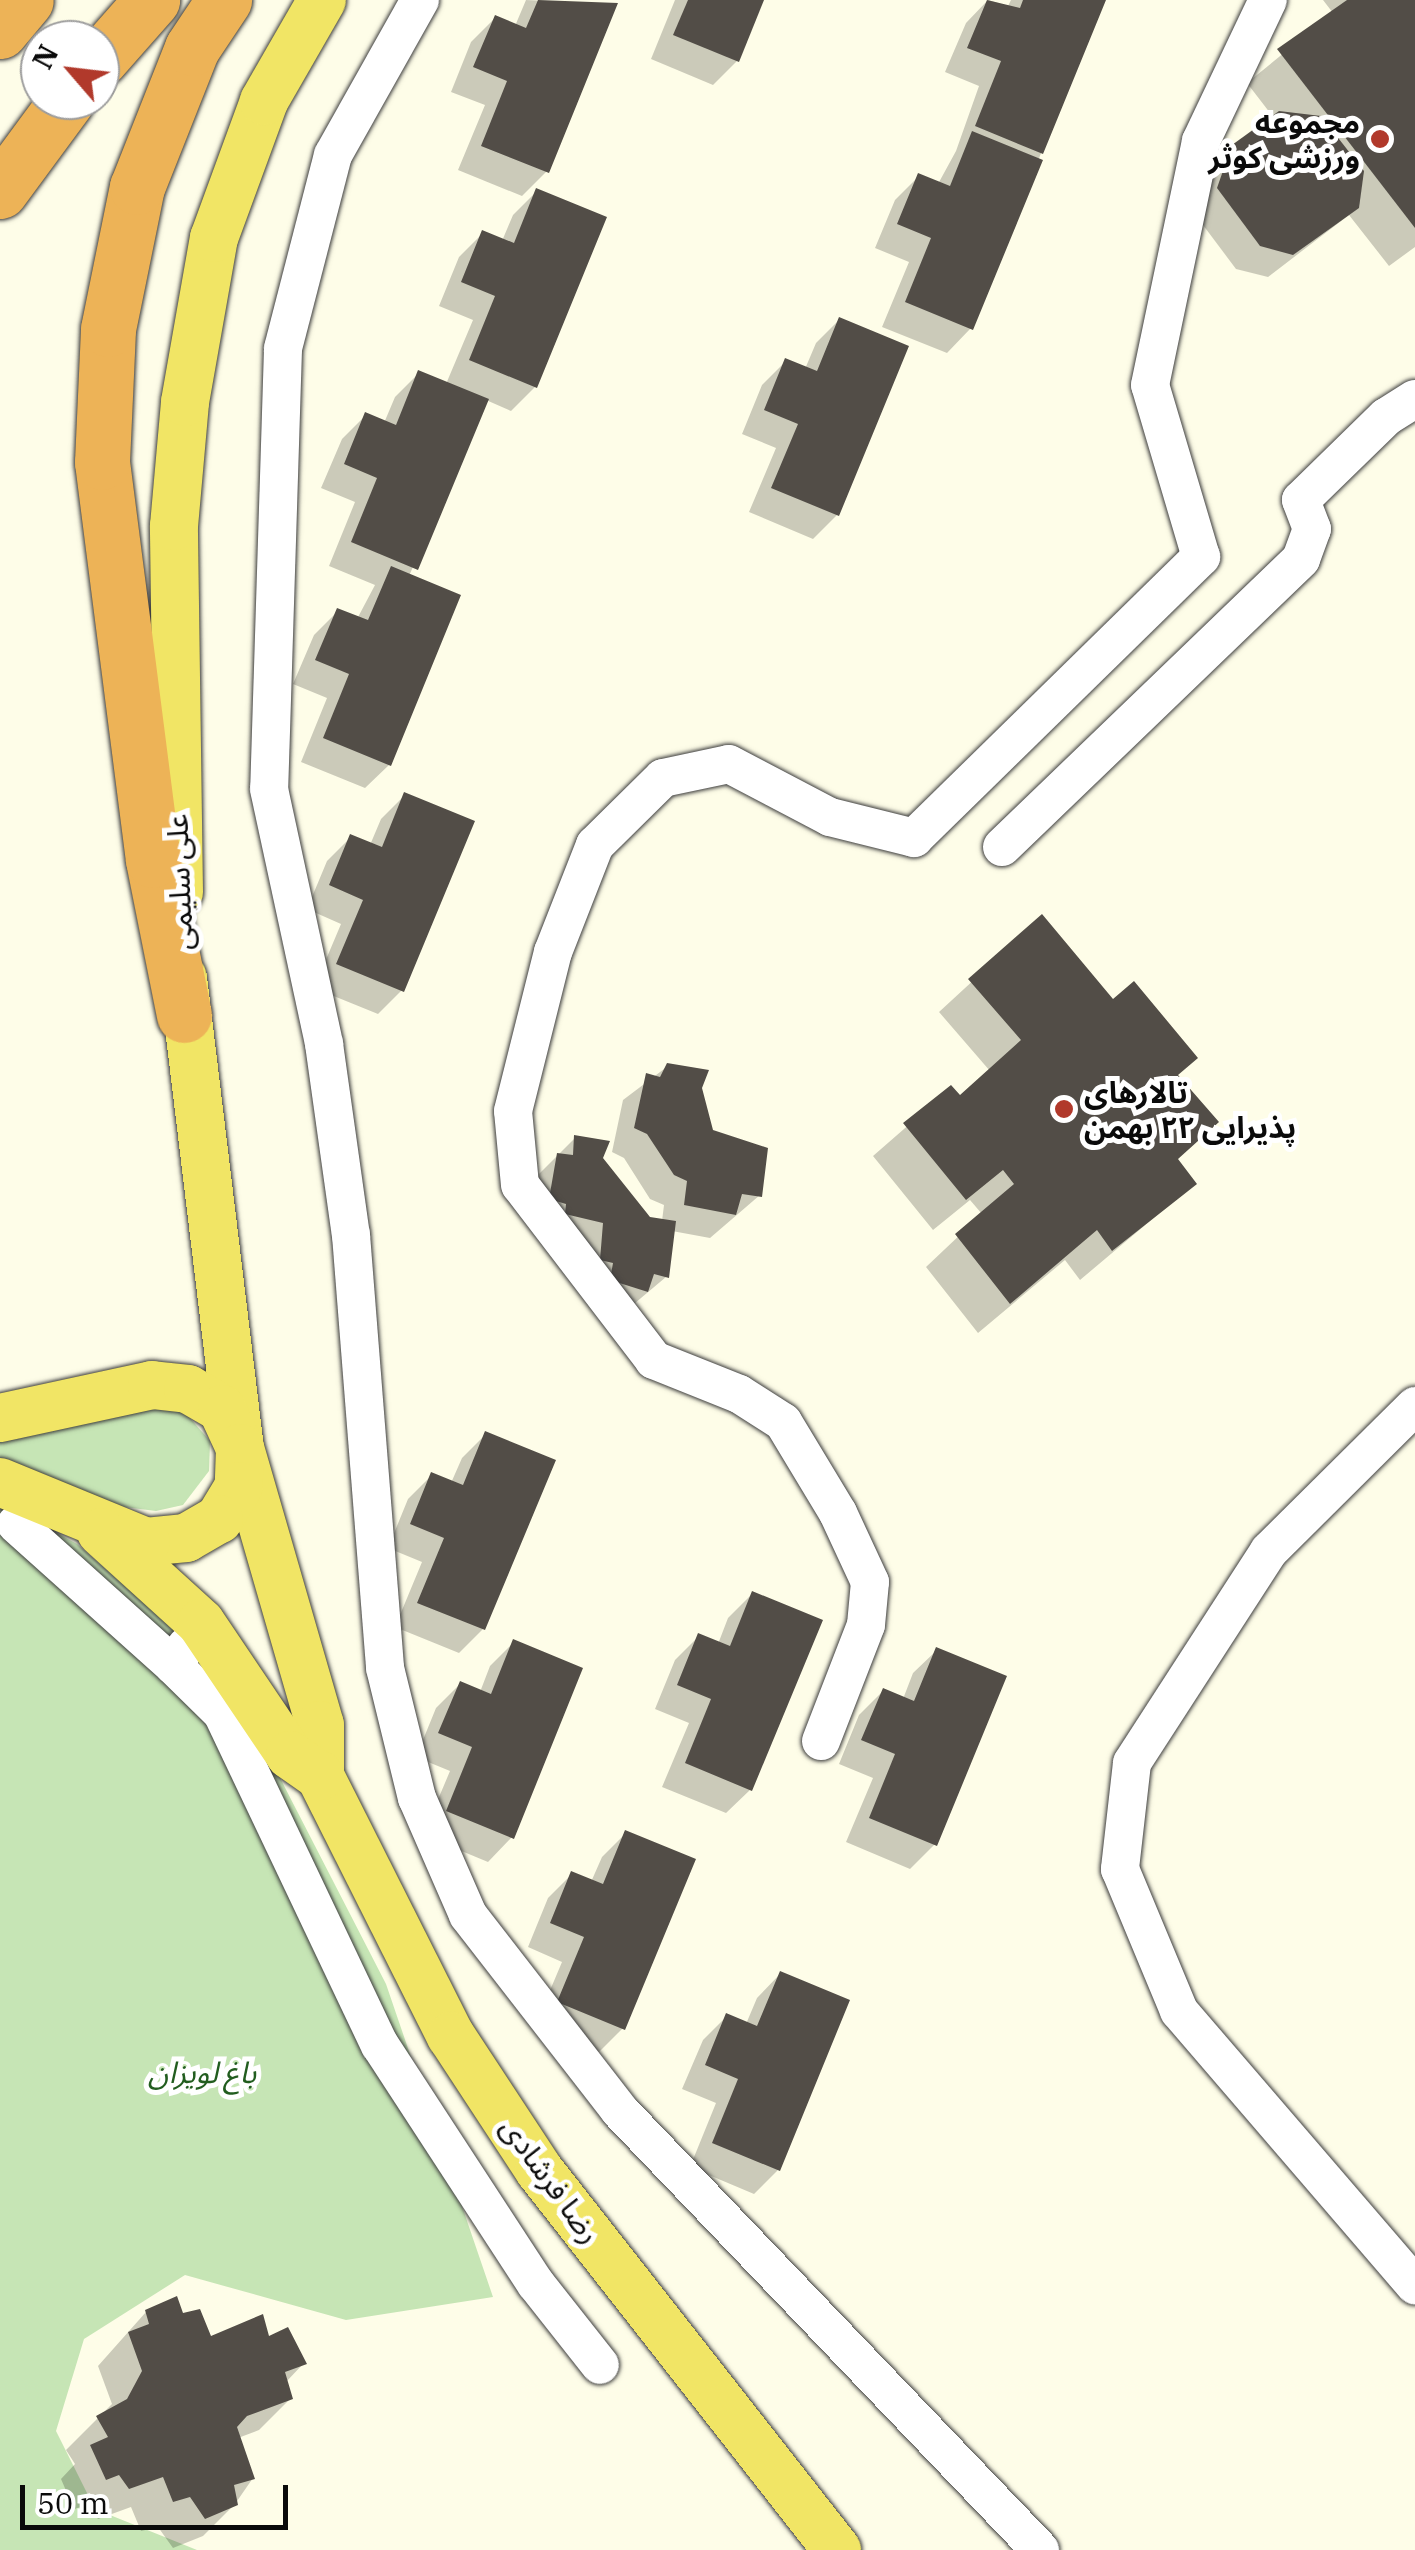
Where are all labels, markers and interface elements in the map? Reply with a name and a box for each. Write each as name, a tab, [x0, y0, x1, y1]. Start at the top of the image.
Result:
north arrow	[20, 20, 120, 120]
text: N	[23, 38, 66, 75]
place label: مجموعه ورزشی کوثر	[1208, 104, 1360, 174]
marker: مجموعه ورزشی کوثر	[1369, 128, 1391, 150]
street label: علی سلیمی	[159, 813, 199, 951]
place label: تالارهای پذیرایی ۲۲ بهمن	[1084, 1074, 1296, 1144]
marker: تالارهای پذیرایی ۲۲ بهمن	[1053, 1098, 1075, 1120]
park label: باغ لویزان	[148, 2054, 256, 2090]
street label: رضا فرشادی	[493, 2110, 609, 2250]
scale bar	[25, 2465, 292, 2527]
text: 50 m	[37, 2483, 109, 2522]

